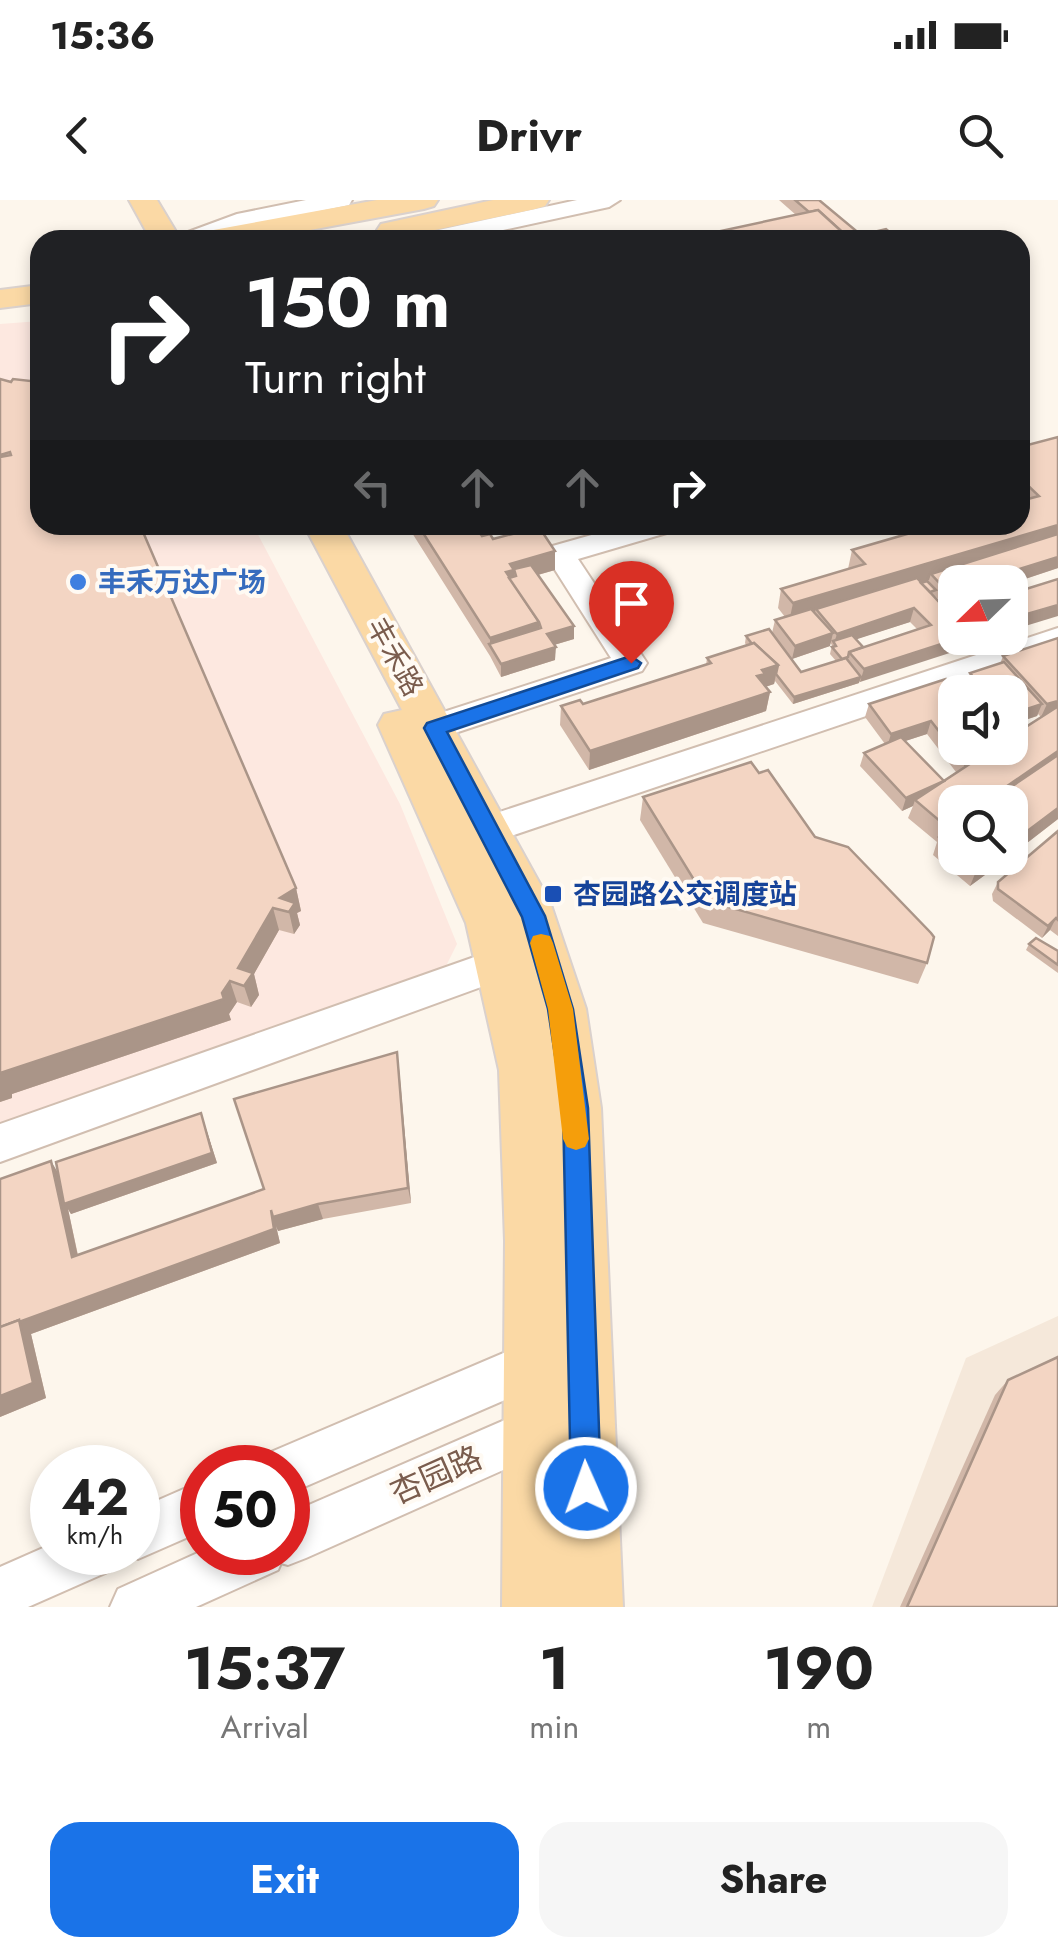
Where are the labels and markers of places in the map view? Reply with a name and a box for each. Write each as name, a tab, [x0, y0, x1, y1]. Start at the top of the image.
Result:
pin	[589, 561, 674, 664]
place label: 丰禾万达广场	[98, 562, 266, 603]
marker: 丰禾万达广场	[67, 571, 89, 593]
place label: 杏园路公交调度站	[573, 874, 797, 915]
marker: 杏园路公交调度站	[542, 883, 564, 905]

